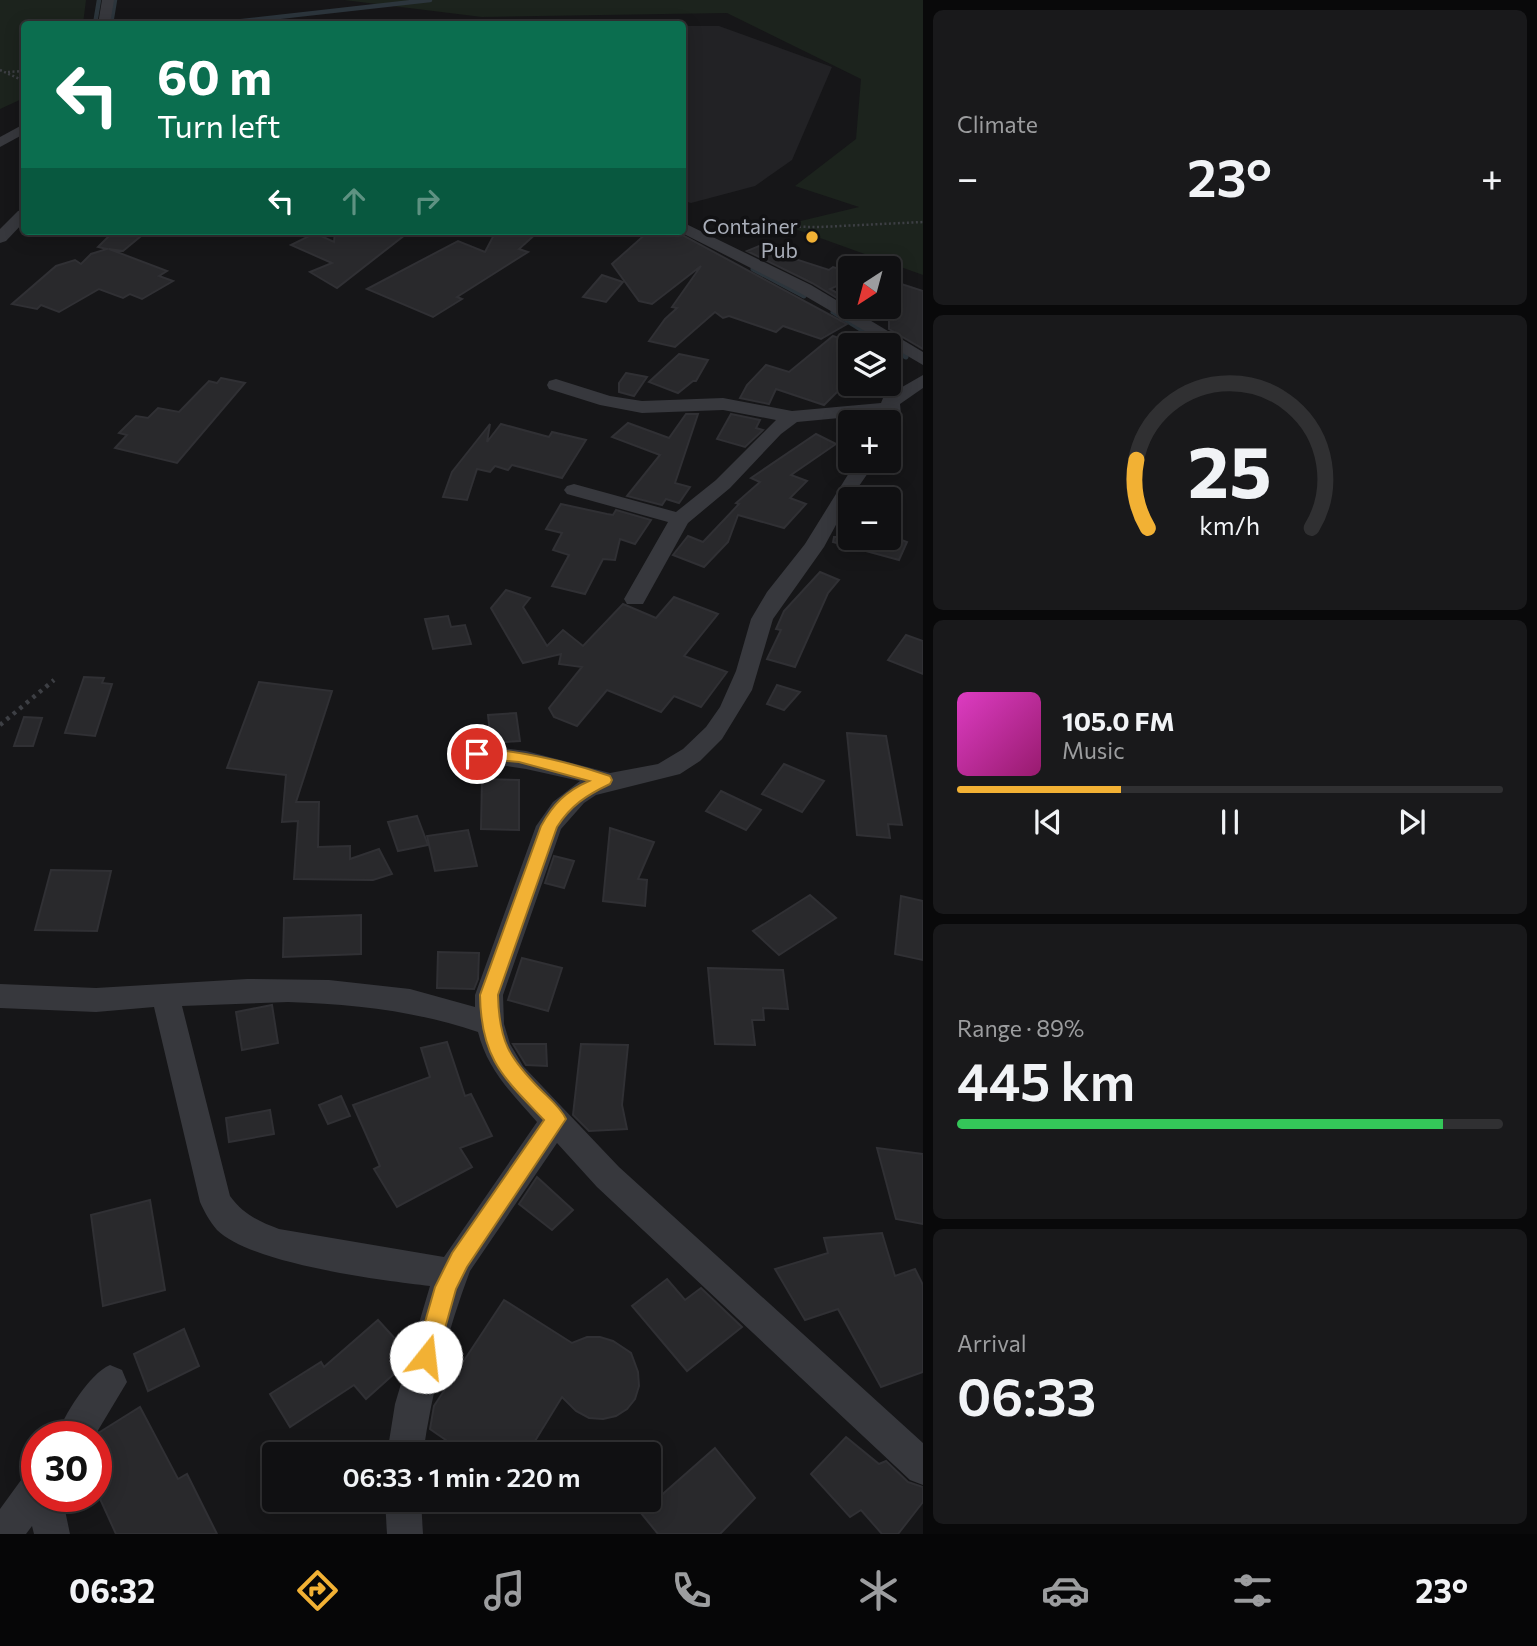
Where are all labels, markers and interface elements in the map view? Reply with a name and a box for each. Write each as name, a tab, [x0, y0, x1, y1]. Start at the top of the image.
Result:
text: 60 m	[157, 45, 272, 105]
icon: left	[42, 49, 133, 140]
text: Turn left	[157, 105, 281, 145]
text: Climate	[957, 110, 1038, 138]
text: 23°	[1187, 144, 1272, 208]
text: −	[957, 153, 979, 200]
text: +	[1481, 153, 1503, 200]
icon: left	[262, 182, 300, 220]
icon: ahead	[335, 182, 373, 220]
icon: right	[408, 182, 446, 220]
place label: Container Pub	[703, 213, 798, 262]
marker: Container Pub	[804, 229, 820, 245]
north arrow	[838, 256, 901, 318]
map controls	[838, 256, 901, 550]
button: layers	[838, 333, 901, 396]
button: +	[838, 410, 901, 473]
text: 25	[1188, 425, 1272, 514]
button: −	[838, 487, 901, 550]
text: km/h	[1200, 510, 1260, 540]
text: 105.0 FM	[1062, 705, 1175, 736]
pin	[447, 724, 507, 784]
icon: arrive	[458, 735, 496, 773]
text: Music	[1062, 736, 1125, 764]
icon: previous	[1029, 803, 1067, 841]
icon: pause	[1211, 803, 1249, 841]
icon: next	[1393, 803, 1431, 841]
text: Range · 89%	[957, 1014, 1084, 1042]
text: 445 km	[957, 1048, 1135, 1112]
position arrow	[389, 1320, 463, 1394]
text: Arrival	[957, 1329, 1027, 1357]
text: 06:33	[957, 1363, 1096, 1427]
speed limit sign: 30	[21, 1421, 112, 1512]
text: 06:33 · 1 min · 220 m	[342, 1461, 581, 1492]
icon: directions	[293, 1566, 342, 1615]
icon: music	[480, 1566, 529, 1615]
icon: phone	[667, 1566, 716, 1615]
icon: climate	[854, 1566, 903, 1615]
icon: car	[1041, 1566, 1090, 1615]
icon: filters	[1228, 1566, 1277, 1615]
text: 06:32	[69, 1570, 155, 1610]
text: 23°	[1415, 1570, 1468, 1610]

